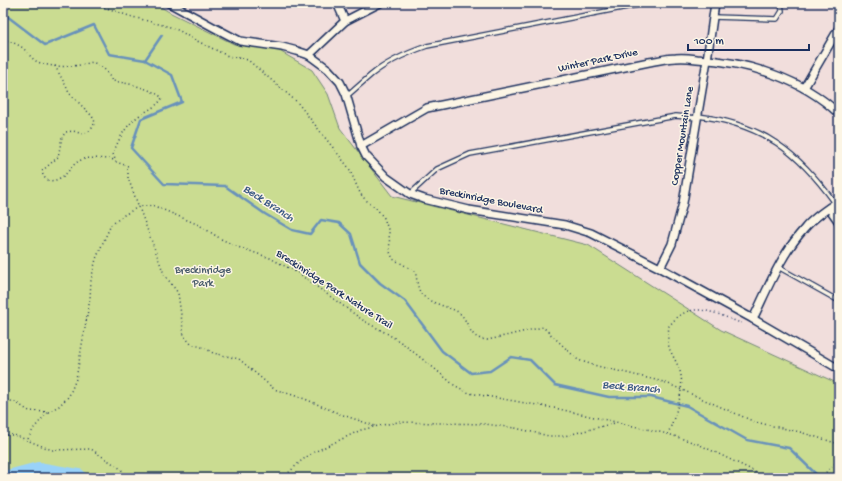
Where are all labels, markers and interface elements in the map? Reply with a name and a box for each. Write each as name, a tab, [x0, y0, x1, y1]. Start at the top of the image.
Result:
scale bar	[688, 26, 809, 52]
text: 100 m	[693, 35, 724, 49]
street label: Winter Park Drive	[557, 47, 639, 75]
street label: Copper Mountain Lane	[669, 85, 697, 186]
water label: Beck Branch	[240, 182, 297, 226]
street label: Breckinridge Boulevard	[438, 185, 545, 217]
street label: Breckinridge Park Nature Trail	[273, 247, 395, 333]
park label: Breckinridge Park	[174, 265, 231, 290]
water label: Beck Branch	[602, 379, 661, 398]

